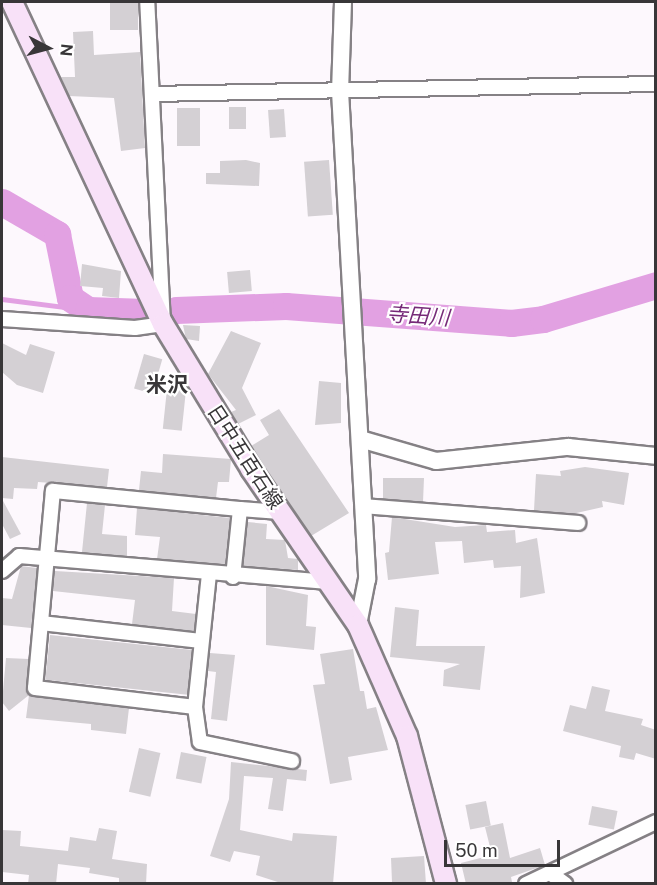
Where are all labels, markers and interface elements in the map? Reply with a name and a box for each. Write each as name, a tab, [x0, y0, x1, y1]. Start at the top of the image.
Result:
north arrow	[18, 18, 78, 78]
text: N	[56, 43, 77, 57]
water label: 寺田川	[386, 301, 450, 331]
district label: 米沢	[146, 372, 188, 398]
street label: 日中五百石線	[202, 400, 288, 514]
scale bar	[447, 828, 562, 866]
text: 50 m	[455, 840, 498, 861]

